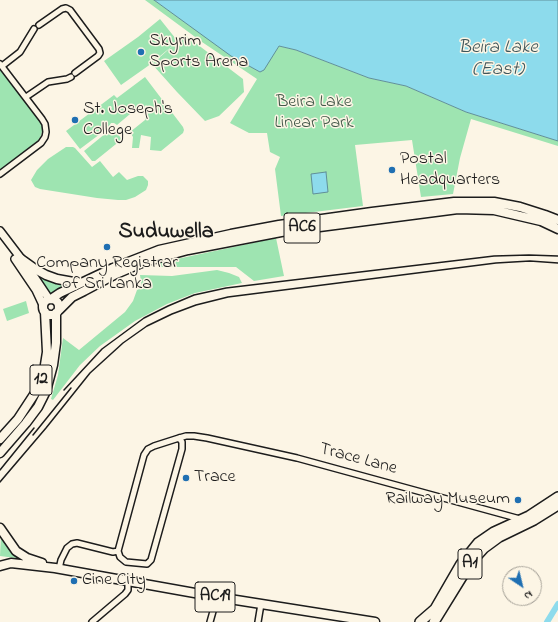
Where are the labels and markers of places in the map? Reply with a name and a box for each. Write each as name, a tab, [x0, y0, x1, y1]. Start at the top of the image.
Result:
place label: Skyrim Sports Arena	[149, 31, 248, 74]
marker: Skyrim Sports Arena	[136, 47, 146, 57]
place label: St. Joseph's College	[83, 99, 173, 142]
marker: St. Joseph's College	[70, 115, 80, 125]
place label: Postal Headquarters	[400, 149, 500, 192]
marker: Postal Headquarters	[387, 165, 397, 175]
marker: Company Registrar of Sri Lanka	[102, 242, 112, 252]
place label: Company Registrar of Sri Lanka	[36, 253, 178, 296]
place label: Trace	[194, 467, 236, 489]
marker: Trace	[181, 473, 191, 483]
place label: Railway Museum	[385, 489, 510, 511]
marker: Railway Museum	[513, 495, 523, 505]
place label: Cine City	[82, 570, 146, 592]
marker: Cine City	[69, 576, 79, 586]

